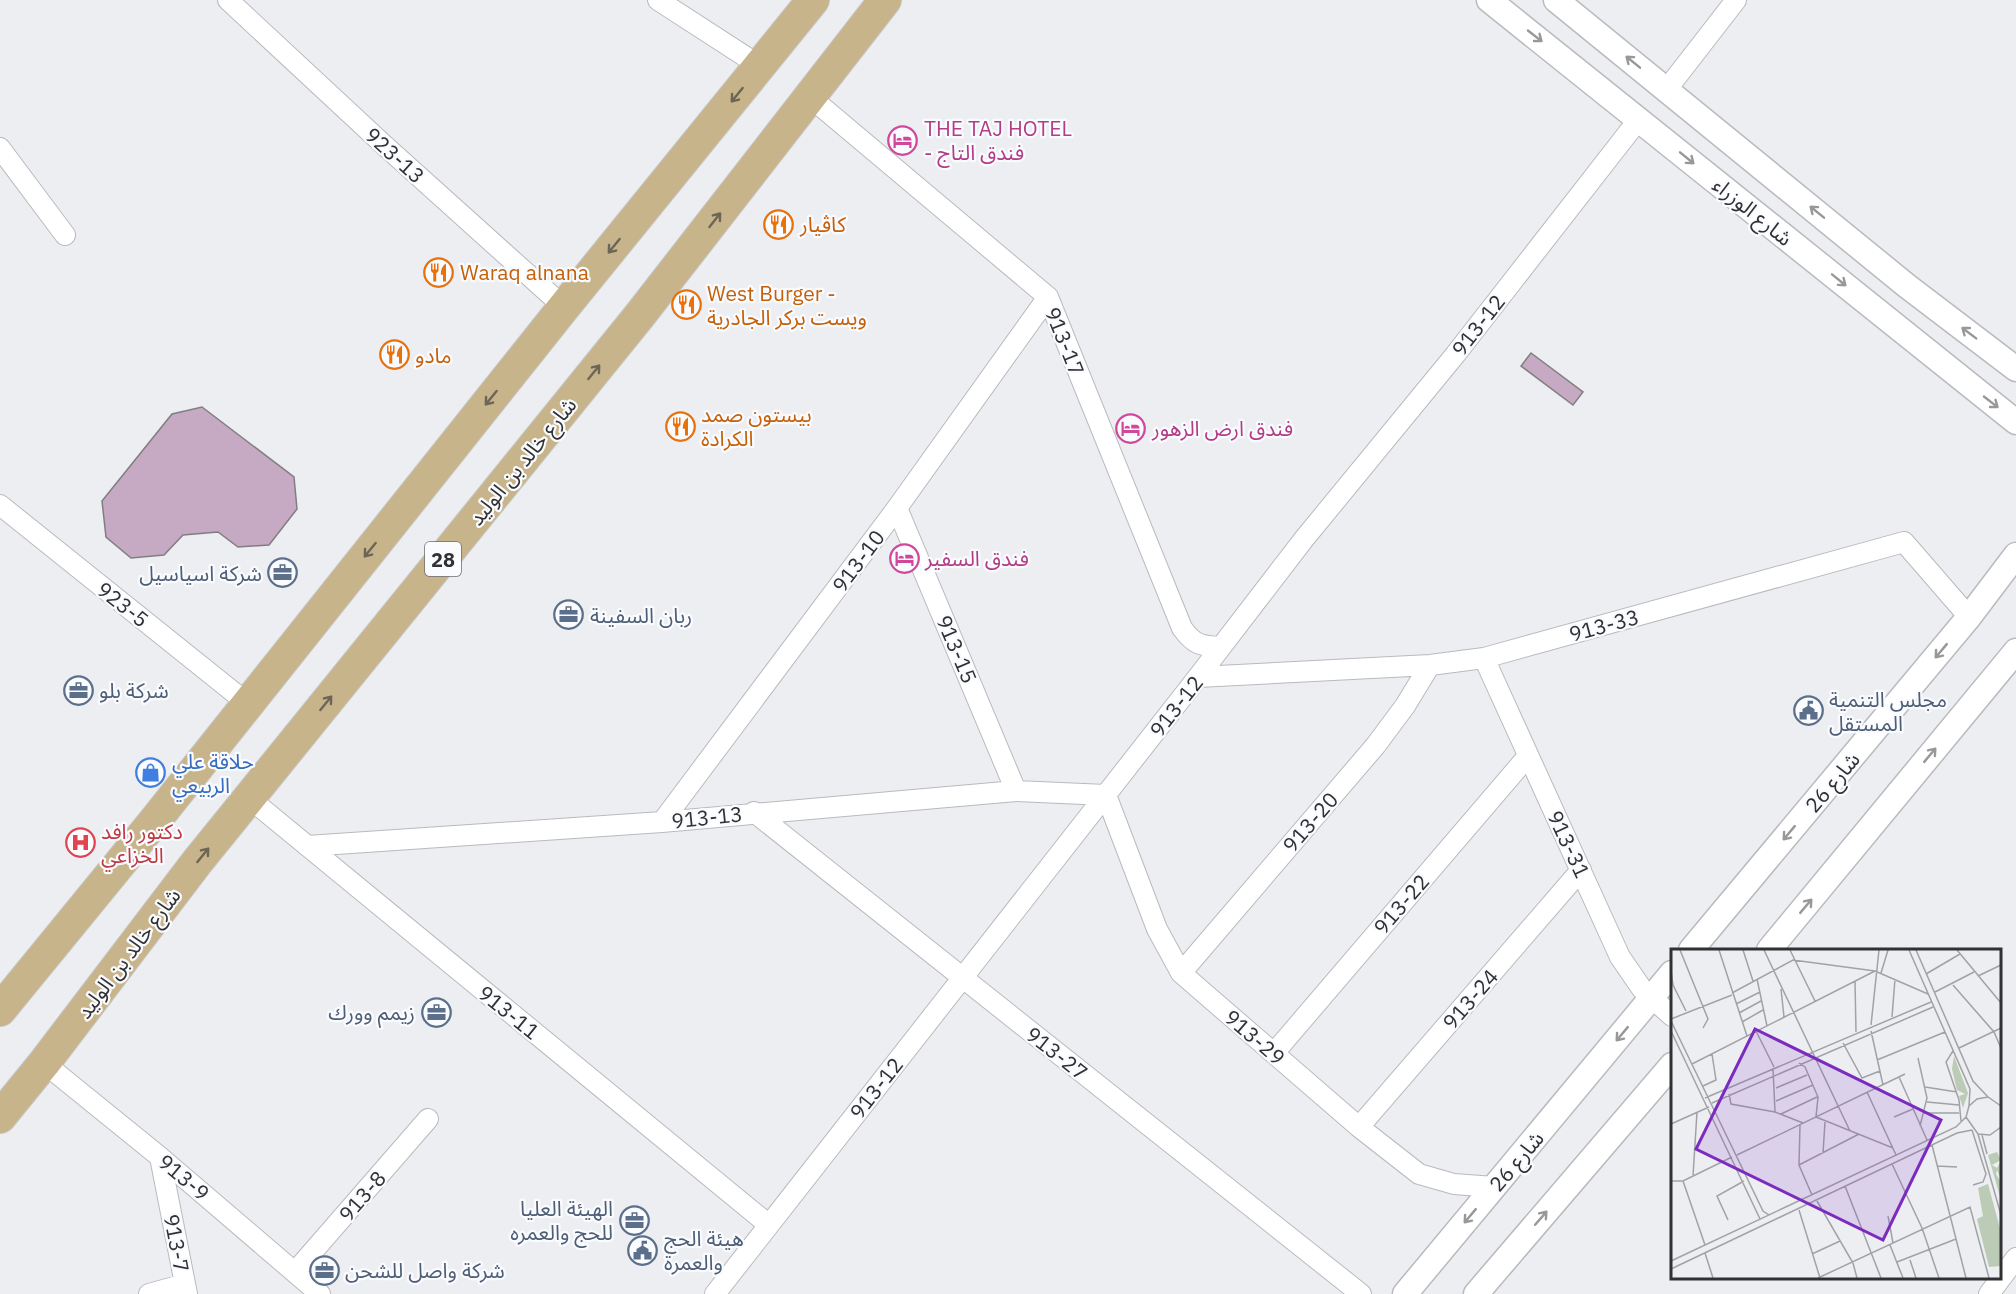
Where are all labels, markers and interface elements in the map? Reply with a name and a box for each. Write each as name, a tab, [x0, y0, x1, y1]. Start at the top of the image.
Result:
one-way arrow	[1527, 30, 1543, 43]
one-way arrow	[1626, 56, 1642, 69]
one-way arrow	[731, 86, 744, 102]
place label: THE TAJ HOTEL - فندق التاج	[924, 114, 1072, 168]
street label: 923-13	[359, 121, 431, 189]
hotel icon: THE TAJ HOTEL - فندق التاج	[887, 124, 919, 156]
one-way arrow	[1679, 151, 1695, 164]
street label: شارع الوزراء	[1706, 170, 1799, 253]
one-way arrow	[1810, 205, 1825, 219]
restaurant icon: كاڤيار	[763, 208, 795, 240]
place label: كاڤيار	[799, 210, 846, 238]
one-way arrow	[708, 212, 721, 228]
one-way arrow	[607, 238, 620, 254]
restaurant icon: Waraq alnana	[423, 256, 455, 288]
place label: Waraq alnana	[460, 258, 589, 286]
one-way arrow	[1831, 274, 1847, 287]
place label: West Burger - ويست بركر الجادرية	[707, 279, 867, 331]
street label: 913-12	[1445, 288, 1511, 362]
restaurant icon: West Burger - ويست بركر الجادرية	[670, 289, 702, 321]
street label: 913-17	[1039, 303, 1091, 379]
one-way arrow	[1962, 327, 1978, 340]
restaurant icon: مادو	[378, 339, 410, 371]
place label: مادو	[415, 341, 452, 369]
one-way arrow	[587, 365, 600, 381]
one-way arrow	[485, 389, 498, 405]
street label: شارع خالد بن الوليد	[462, 391, 584, 532]
one-way arrow	[1983, 396, 1999, 409]
place label: بيستون صمد الكرادة	[701, 400, 812, 452]
restaurant icon: بيستون صمد الكرادة	[664, 410, 696, 442]
hotel icon: فندق ارض الزهور	[1115, 412, 1147, 444]
place label: فندق ارض الزهور	[1151, 414, 1293, 442]
street label: 913-10	[825, 524, 891, 598]
one-way arrow	[363, 542, 376, 558]
road number: 28	[425, 542, 461, 576]
hotel icon: فندق السفير	[888, 542, 920, 574]
place label: فندق السفير	[924, 544, 1029, 572]
office icon: شركة اسياسيل	[267, 557, 299, 589]
place label: شركة اسياسيل	[139, 559, 262, 587]
street label: 923-5	[91, 575, 155, 633]
office icon: ربان السفينة	[553, 599, 585, 631]
place label: ربان السفينة	[590, 601, 692, 629]
street label: 913-33	[1566, 602, 1642, 648]
street label: 913-15	[930, 611, 984, 687]
one-way arrow	[1934, 643, 1948, 658]
street label: 913-12	[1143, 669, 1209, 743]
office icon: شركة بلو	[62, 674, 94, 706]
place label: شركة بلو	[99, 676, 169, 704]
place label: مجلس التنمية المستقل	[1829, 685, 1947, 737]
public building icon: مجلس التنمية المستقل	[1792, 695, 1824, 727]
one-way arrow	[319, 696, 332, 712]
street label: شارع 26	[1798, 746, 1867, 820]
place label: حلاقة علي الربيعي	[172, 747, 254, 802]
one-way arrow	[1924, 747, 1937, 763]
shop icon: حلاقة علي الربيعي	[135, 757, 167, 789]
street label: 913-20	[1276, 786, 1344, 858]
street label: 913-13	[670, 799, 744, 835]
street label: 913-31	[1541, 806, 1597, 882]
place label: دكتور رافد الخزاعي	[101, 817, 183, 872]
one-way arrow	[1783, 825, 1796, 841]
hospital icon: دكتور رافد الخزاعي	[64, 827, 96, 859]
one-way arrow	[196, 847, 209, 863]
street label: 913-22	[1367, 868, 1435, 940]
street label: شارع خالد بن الوليد	[70, 882, 188, 1025]
one-way arrow	[1799, 899, 1813, 914]
inset map	[1671, 949, 2001, 1279]
street label: 913-24	[1436, 963, 1504, 1035]
street label: 913-11	[472, 979, 546, 1045]
office icon: زيمم وورك	[420, 996, 452, 1028]
place label: زيمم وورك	[328, 998, 415, 1028]
street label: 913-29	[1219, 1003, 1291, 1071]
street label: 913-27	[1020, 1020, 1094, 1086]
one-way arrow	[1615, 1026, 1628, 1042]
street label: 913-12	[843, 1051, 909, 1125]
street label: شارع 26	[1482, 1125, 1551, 1199]
street label: 913-9	[152, 1147, 216, 1207]
street label: 913-8	[332, 1165, 392, 1227]
place label: الهيئة العليا للحج والعمره	[510, 1194, 613, 1248]
office icon: الهيئة العليا للحج والعمره	[618, 1204, 650, 1236]
one-way arrow	[1463, 1208, 1477, 1223]
one-way arrow	[1535, 1210, 1548, 1226]
street label: 913-7	[158, 1211, 196, 1275]
place label: هيئة الحج والعمرة	[664, 1224, 744, 1276]
public building icon: هيئة الحج والعمرة	[627, 1234, 659, 1266]
office icon: شركة واصل للشحن	[308, 1254, 340, 1286]
place label: شركة واصل للشحن	[345, 1256, 505, 1284]

